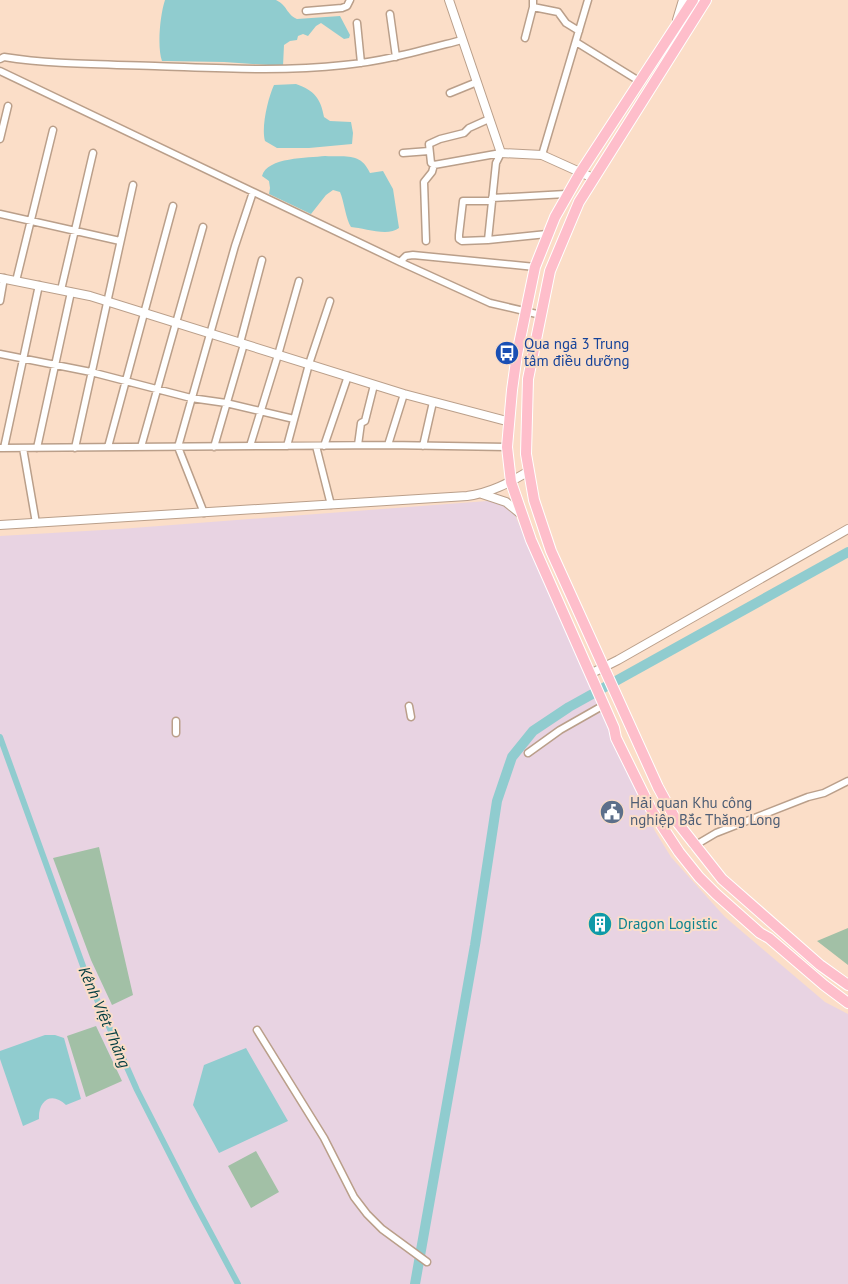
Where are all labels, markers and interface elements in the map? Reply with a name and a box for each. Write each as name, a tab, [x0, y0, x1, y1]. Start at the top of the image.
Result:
place label: Qua ngã 3 Trung tâm điều dưỡng	[524, 334, 629, 370]
bus stop icon: Qua ngã 3 Trung tâm điều dưỡng	[494, 340, 520, 366]
place label: Hải quan Khu công nghiệp Bắc Thăng Long	[630, 793, 781, 829]
public building icon: Hải quan Khu công nghiệp Bắc Thăng Long	[599, 799, 625, 825]
building icon: Dragon Logistic	[587, 911, 613, 937]
place label: Dragon Logistic	[618, 914, 718, 933]
water label: Kênh Việt Thắng	[75, 963, 135, 1071]

